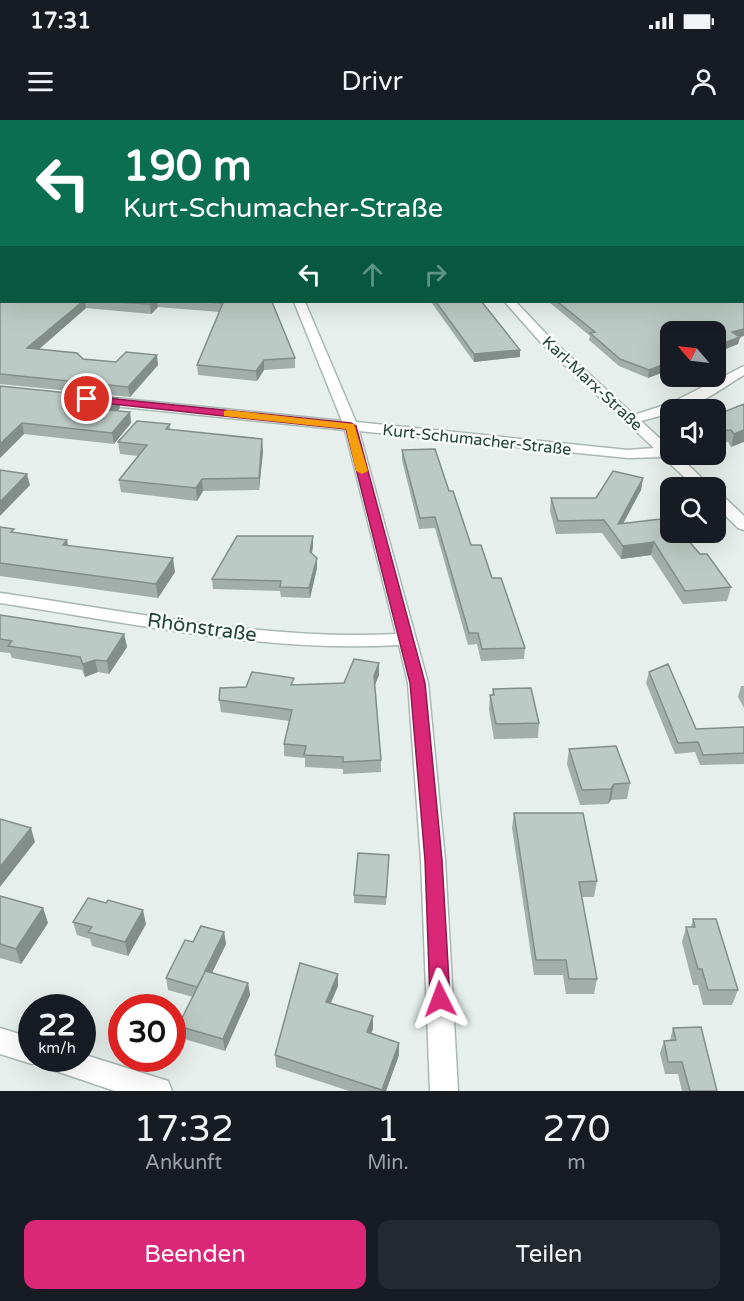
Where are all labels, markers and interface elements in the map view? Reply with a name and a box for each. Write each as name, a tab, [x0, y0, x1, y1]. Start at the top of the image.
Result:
text: 17:31	[30, 8, 91, 34]
icon: menu	[24, 65, 57, 98]
text: Drivr	[341, 65, 403, 98]
icon: person	[687, 65, 720, 98]
text: 190 m	[123, 141, 252, 192]
icon: left	[24, 144, 102, 222]
text: Kurt-Schumacher-Straße	[123, 192, 443, 225]
icon: left	[293, 258, 326, 291]
icon: ahead	[356, 258, 389, 291]
icon: right	[419, 258, 452, 291]
north arrow	[660, 321, 726, 387]
map controls	[660, 321, 726, 543]
street label: Karl-Marx-Straße	[538, 332, 647, 435]
pin	[61, 373, 112, 424]
icon: arrive	[70, 382, 103, 415]
button: sound	[660, 399, 726, 465]
street label: Kurt-Schumacher-Straße	[382, 420, 572, 460]
button: search	[660, 477, 726, 543]
street label: Rhönstraße	[146, 608, 258, 648]
position arrow	[408, 967, 472, 1031]
speed limit sign: 30	[108, 994, 186, 1072]
text: 22	[38, 1007, 76, 1044]
text: km/h	[38, 1039, 76, 1057]
text: 17:32	[134, 1108, 234, 1151]
text: 1	[377, 1108, 399, 1151]
text: 270	[542, 1108, 610, 1151]
text: Ankunft	[145, 1151, 222, 1175]
text: Min.	[367, 1151, 409, 1175]
text: m	[567, 1151, 586, 1175]
button: Beenden	[24, 1220, 366, 1289]
button: Teilen	[378, 1220, 720, 1289]

